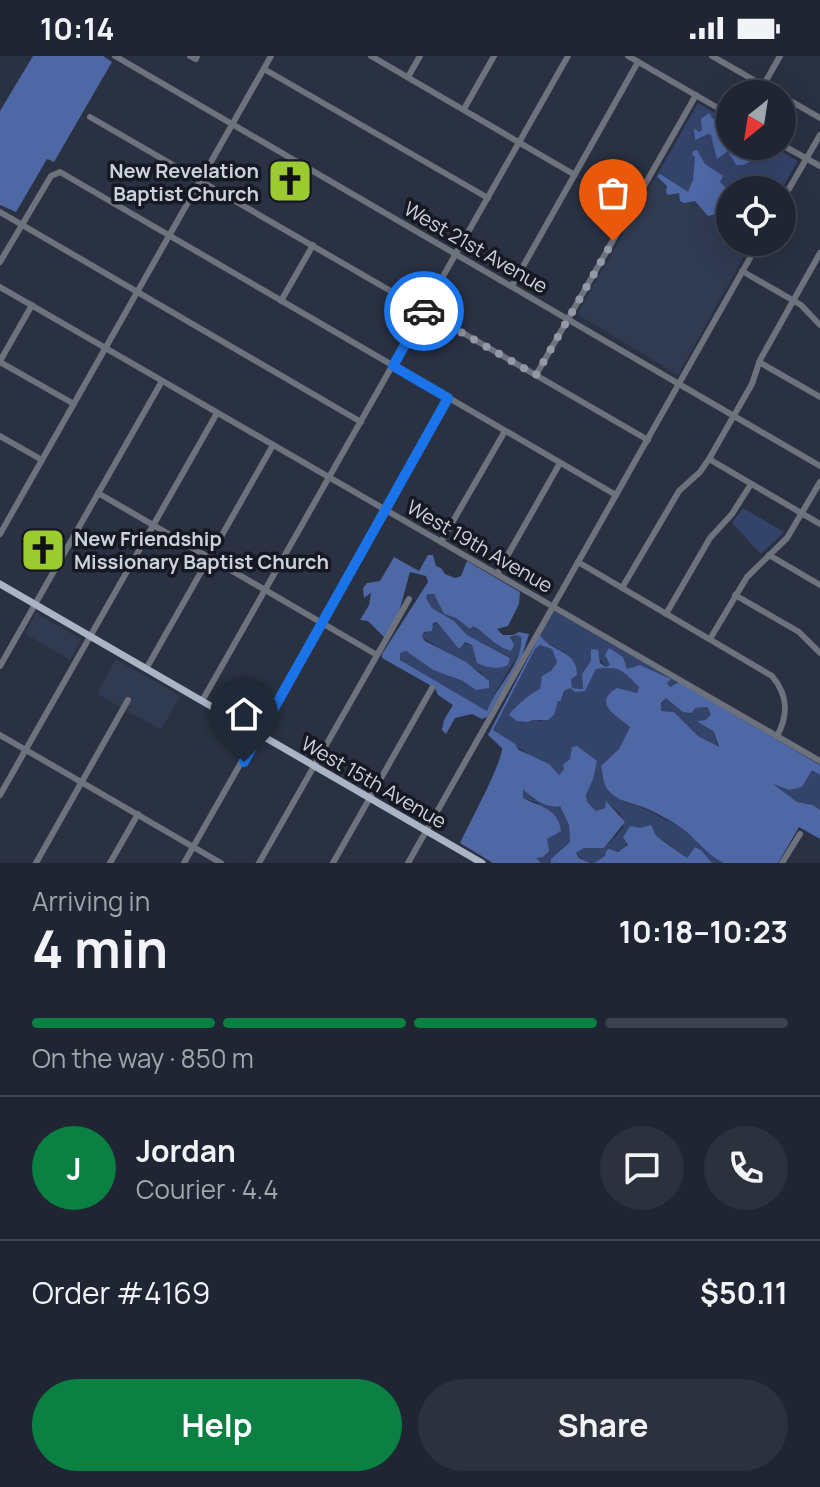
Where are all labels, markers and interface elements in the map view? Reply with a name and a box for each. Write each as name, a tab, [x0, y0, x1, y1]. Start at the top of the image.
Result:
text: 10:14	[40, 8, 115, 49]
north arrow	[716, 80, 796, 160]
map controls	[716, 80, 796, 256]
place label: New Revelation Baptist Church	[109, 157, 259, 207]
church icon: New Revelation Baptist Church	[266, 157, 314, 205]
pin	[579, 159, 647, 241]
icon: bag	[591, 171, 635, 215]
button: locate	[716, 176, 796, 256]
street label: West 21st Avenue	[399, 195, 553, 299]
courier	[384, 271, 464, 351]
icon: car	[402, 289, 446, 333]
street label: West 19th Avenue	[402, 493, 558, 599]
place label: New Friendship Missionary Baptist Church	[74, 525, 329, 575]
church icon: New Friendship Missionary Baptist Church	[19, 526, 67, 574]
pin	[210, 680, 278, 762]
icon: home	[222, 692, 266, 736]
street label: West 15th Avenue	[296, 729, 452, 835]
text: Arriving in	[32, 883, 150, 919]
text: 10:18–10:23	[619, 911, 788, 952]
text: 4 min	[32, 913, 168, 984]
text: On the way · 850 m	[32, 1040, 254, 1076]
button: chat	[600, 1126, 684, 1210]
button: phone	[704, 1126, 788, 1210]
text: Jordan	[136, 1130, 236, 1171]
text: J	[66, 1148, 82, 1189]
text: Courier · 4.4	[136, 1171, 278, 1207]
text: Order #4169	[32, 1272, 210, 1313]
text: $50.11	[700, 1272, 788, 1313]
button: Help	[32, 1379, 402, 1471]
button: Share	[418, 1379, 788, 1471]

